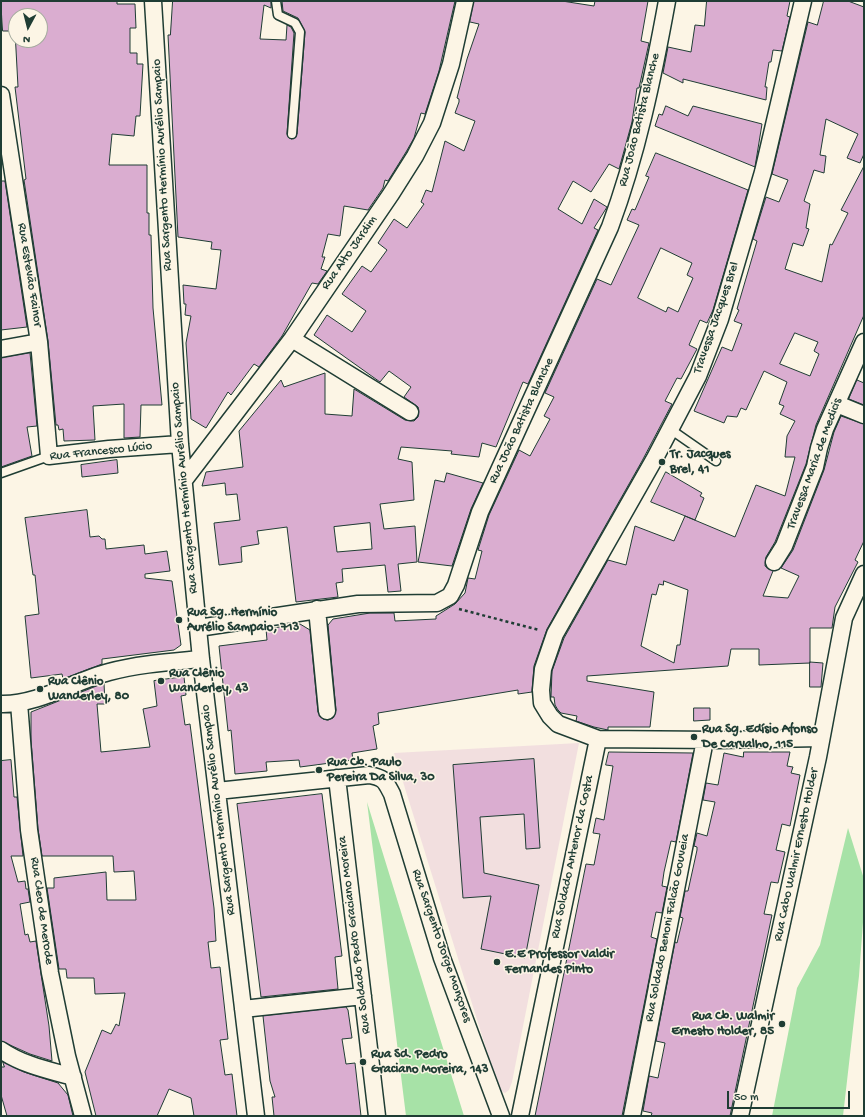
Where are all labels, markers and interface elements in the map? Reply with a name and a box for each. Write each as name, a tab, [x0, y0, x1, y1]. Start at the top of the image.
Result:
north arrow	[8, 8, 48, 48]
text: N	[22, 33, 31, 45]
street label: Rua João Batista Blanche	[616, 52, 664, 188]
street label: Rua Sargento Hermínio Aurélio Sampaio	[150, 59, 176, 271]
street label: Rua Alto Jardim	[319, 213, 381, 293]
street label: Rua Estevão Fainor	[13, 222, 45, 328]
street label: Travessa Jacques Brel	[691, 260, 743, 376]
street label: Rua João Batista Blanche	[486, 355, 558, 487]
street label: Rua Sargento Hermínio Aurélio Sampaio	[168, 382, 202, 594]
street label: Travessa Maria de Medicis	[784, 396, 846, 532]
street label: Rua Francesco Lúcio	[49, 439, 153, 465]
place label: Tr. Jacques Brel, 41	[670, 447, 731, 478]
marker: Tr. Jacques Brel, 41	[657, 457, 667, 467]
place label: Rua Sg. Hermínio Aurélio Sampaio, 713	[187, 605, 299, 636]
marker: Rua Sg. Hermínio Aurélio Sampaio, 713	[174, 615, 184, 625]
place label: Rua Clênio Wanderley, 43	[169, 666, 248, 697]
place label: Rua Clênio Wanderley, 80	[48, 674, 129, 705]
marker: Rua Clênio Wanderley, 43	[156, 676, 166, 686]
marker: Rua Clênio Wanderley, 80	[35, 684, 45, 694]
street label: Rua Sargento Hermínio Aurélio Sampaio	[198, 704, 240, 916]
place label: Rua Sg. Edísio Afonso De Carvalho, 115	[702, 722, 818, 753]
marker: Rua Sg. Edísio Afonso De Carvalho, 115	[689, 732, 699, 742]
place label: Rua Cb. Paulo Pereira Da Silva, 30	[327, 755, 435, 786]
marker: Rua Cb. Paulo Pereira Da Silva, 30	[314, 765, 324, 775]
street label: Rua Cabo Walmir Ernesto Holder	[771, 767, 823, 943]
street label: Rua Soldado Antenor da Costa	[548, 774, 598, 940]
street label: Rua Soldado Benoni Falcão Gouveia	[642, 833, 694, 1023]
street label: Rua Soldado Pedro Graciano Moreira	[335, 835, 375, 1035]
street label: Rua Cleo de Merode	[26, 856, 56, 966]
street label: Rua Sargento Jorge Monçores	[407, 867, 475, 1025]
place label: E.E Professor Valdir Fernandes Pinto	[505, 947, 614, 978]
marker: E.E Professor Valdir Fernandes Pinto	[492, 957, 502, 967]
place label: Rua Cb. Walmir Ernesto Holder, 85	[671, 1009, 774, 1040]
marker: Rua Cb. Walmir Ernesto Holder, 85	[777, 1019, 787, 1029]
place label: Rua Sd. Pedro Graciano Moreira, 143	[371, 1047, 489, 1078]
marker: Rua Sd. Pedro Graciano Moreira, 143	[358, 1057, 368, 1067]
scale bar	[729, 1083, 852, 1109]
text: 50 m	[734, 1091, 759, 1105]

